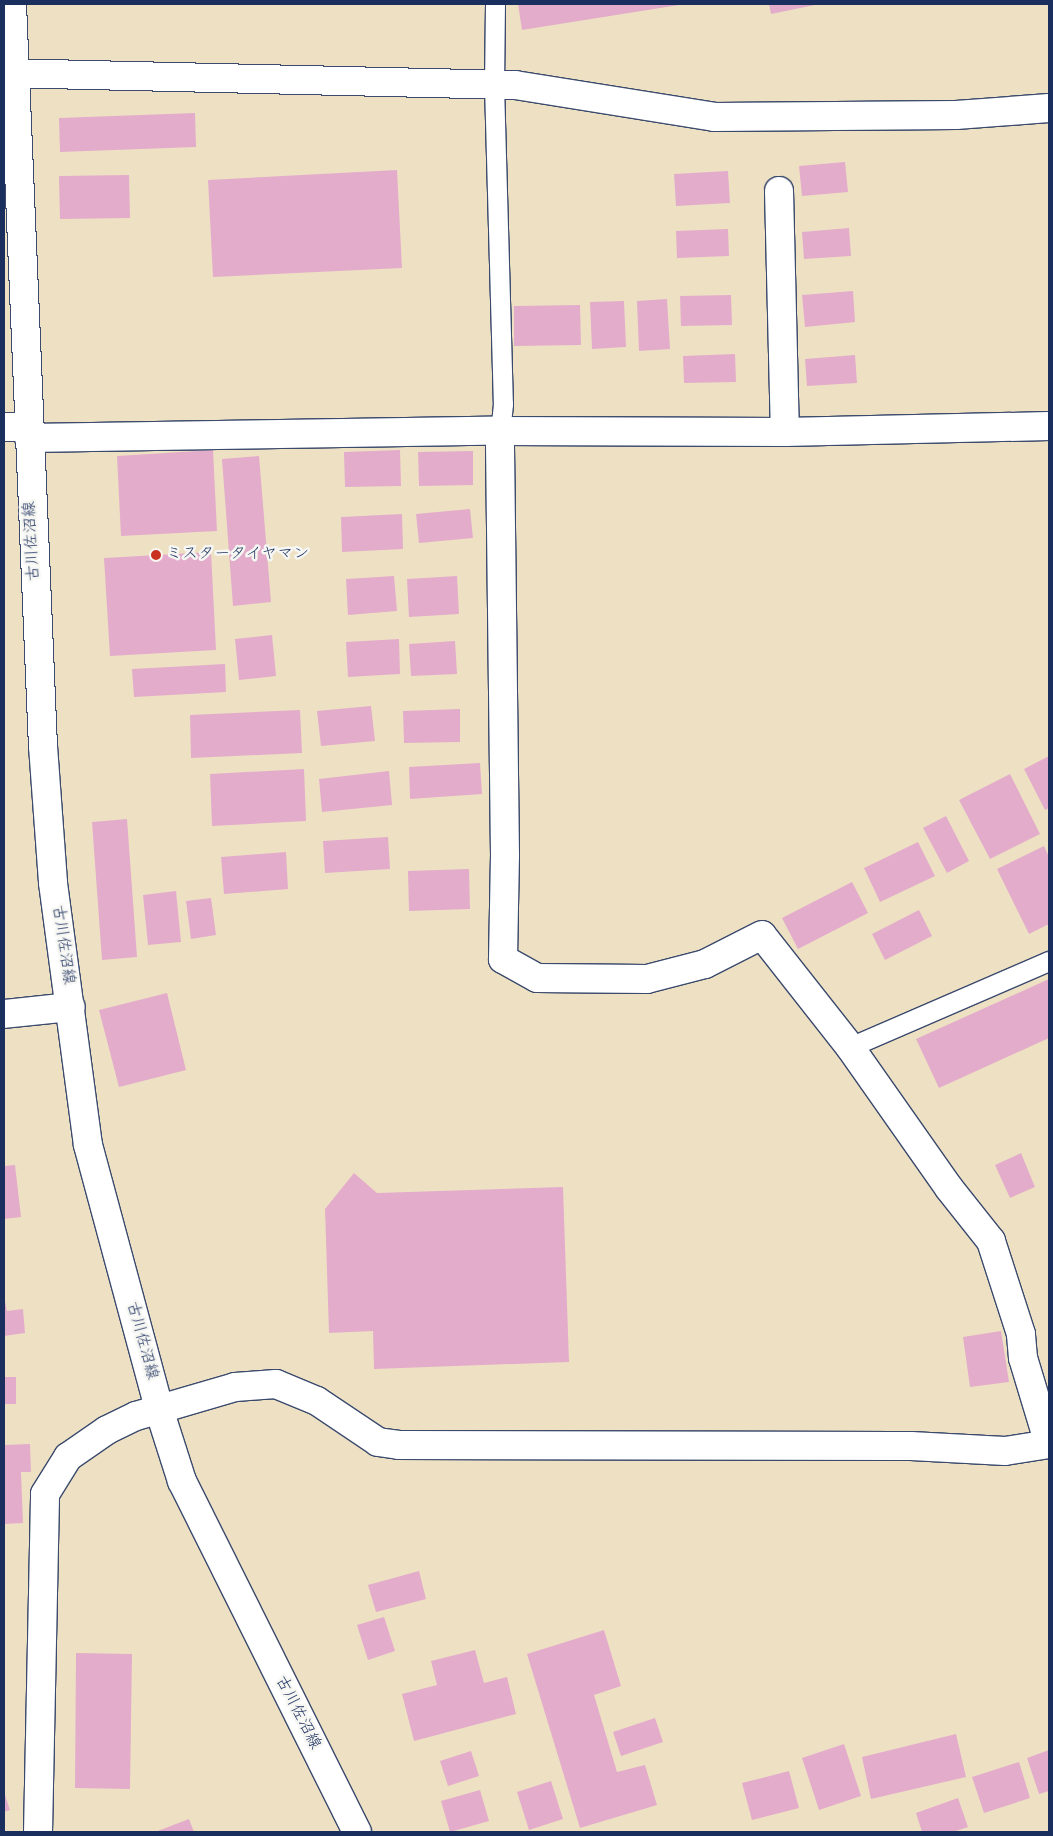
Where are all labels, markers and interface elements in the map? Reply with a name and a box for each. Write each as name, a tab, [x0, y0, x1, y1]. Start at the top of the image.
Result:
street label: 古川佐沼線	[21, 501, 45, 581]
place label: ミスタータイヤマン	[166, 545, 310, 565]
marker: ミスタータイヤマン	[150, 549, 162, 561]
street label: 古川佐沼線	[47, 904, 77, 986]
street label: 古川佐沼線	[121, 1300, 161, 1382]
street label: 古川佐沼線	[270, 1673, 324, 1753]

